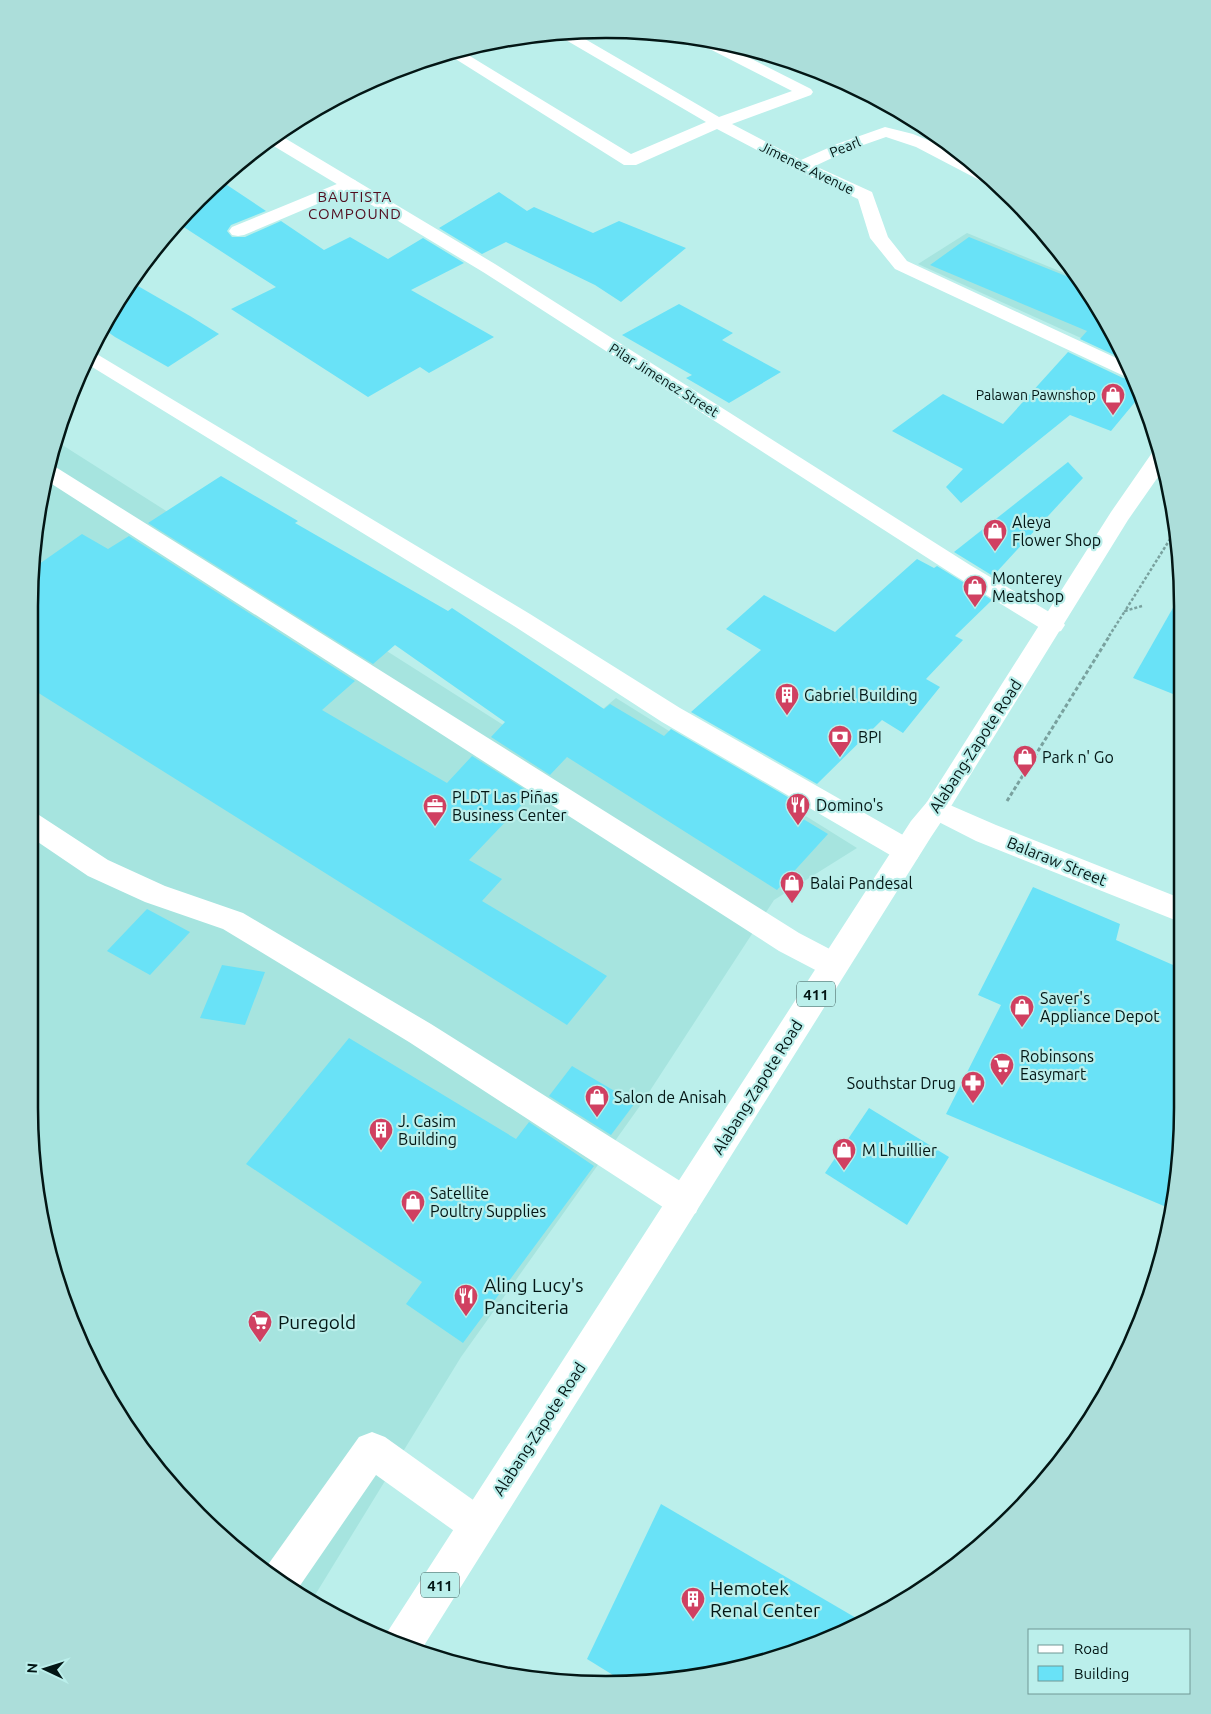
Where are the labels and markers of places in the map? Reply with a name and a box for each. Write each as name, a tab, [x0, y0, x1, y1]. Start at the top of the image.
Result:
shop icon: Palawan Pawnshop	[1100, 382, 1126, 416]
place label: Palawan Pawnshop	[976, 387, 1096, 403]
place label: Aleya Flower Shop	[1012, 513, 1101, 549]
shop icon: Aleya Flower Shop	[982, 518, 1008, 552]
place label: Monterey Meatshop	[992, 569, 1064, 605]
shop icon: Monterey Meatshop	[962, 574, 988, 608]
building icon: Gabriel Building	[774, 682, 800, 716]
place label: Gabriel Building	[804, 686, 918, 704]
bank icon: BPI	[827, 724, 853, 758]
place label: BPI	[858, 728, 882, 746]
shop icon: Park n' Go	[1012, 744, 1038, 778]
place label: Park n' Go	[1042, 748, 1114, 766]
place label: PLDT Las Piñas Business Center	[452, 788, 567, 824]
restaurant icon: Domino's	[785, 792, 811, 826]
office icon: PLDT Las Piñas Business Center	[422, 793, 448, 827]
place label: Domino's	[816, 796, 883, 814]
shop icon: Balai Pandesal	[779, 870, 805, 904]
place label: Balai Pandesal	[810, 874, 913, 892]
place label: Saver's Appliance Depot	[1040, 989, 1160, 1025]
shop icon: Saver's Appliance Depot	[1009, 994, 1035, 1028]
place label: Robinsons Easymart	[1020, 1047, 1094, 1083]
supermarket icon: Robinsons Easymart	[989, 1052, 1015, 1086]
pharmacy icon: Southstar Drug	[960, 1070, 986, 1104]
place label: Southstar Drug	[847, 1074, 956, 1092]
shop icon: Salon de Anisah	[584, 1084, 610, 1118]
place label: Salon de Anisah	[614, 1088, 727, 1106]
place label: J. Casim Building	[398, 1112, 457, 1148]
building icon: J. Casim Building	[368, 1117, 394, 1151]
shop icon: M Lhuillier	[831, 1137, 857, 1171]
place label: M Lhuillier	[862, 1141, 937, 1159]
place label: Satellite Poultry Supplies	[430, 1184, 546, 1220]
shop icon: Satellite Poultry Supplies	[400, 1189, 426, 1223]
place label: Aling Lucy's Panciteria	[484, 1274, 584, 1318]
restaurant icon: Aling Lucy's Panciteria	[453, 1283, 479, 1317]
supermarket icon: Puregold	[247, 1309, 273, 1343]
place label: Puregold	[278, 1311, 356, 1333]
place label: Hemotek Renal Center	[710, 1577, 820, 1621]
building icon: Hemotek Renal Center	[680, 1586, 706, 1620]

